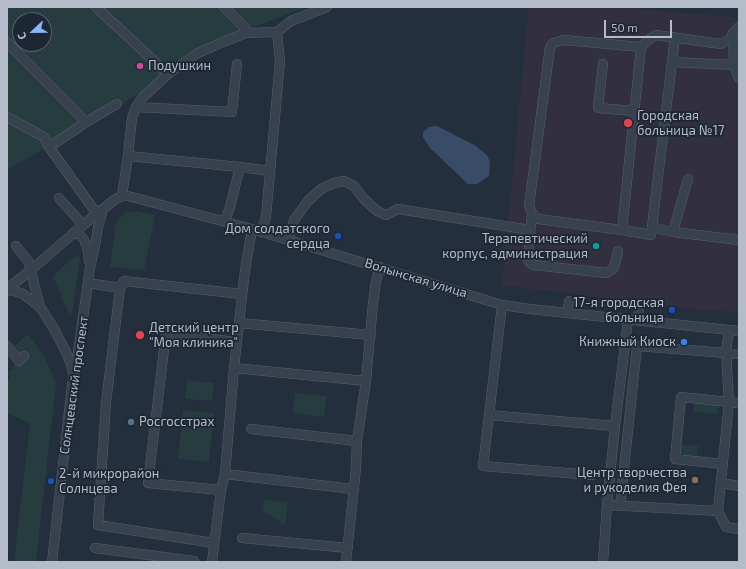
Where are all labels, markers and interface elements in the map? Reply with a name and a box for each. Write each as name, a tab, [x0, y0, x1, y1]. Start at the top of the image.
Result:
north arrow	[12, 12, 52, 52]
scale bar	[606, 12, 674, 38]
text: 50 m	[611, 20, 638, 34]
text: С	[14, 31, 29, 42]
place label: Подушкин	[148, 58, 211, 74]
marker: Подушкин	[135, 61, 145, 71]
place label: Городская больница №17	[637, 108, 725, 139]
marker: Городская больница №17	[622, 117, 634, 129]
place label: Дом солдатского сердца	[225, 221, 330, 252]
marker: Дом солдатского сердца	[333, 231, 343, 241]
place label: Терапевтический корпус, администрация	[442, 231, 588, 262]
marker: Терапевтический корпус, администрация	[591, 241, 601, 251]
street label: Волынская улица	[363, 255, 469, 301]
place label: 17-я городская больница	[573, 295, 664, 326]
marker: 17-я городская больница	[667, 305, 677, 315]
street label: Солнцевский проспект	[57, 315, 91, 455]
place label: Детский центр "Моя клиника"	[149, 320, 239, 351]
marker: Детский центр "Моя клиника"	[134, 329, 146, 341]
place label: Книжный Киоск	[579, 334, 676, 350]
marker: Книжный Киоск	[679, 337, 689, 347]
place label: Росгосстрах	[139, 414, 214, 430]
marker: Росгосстрах	[126, 417, 136, 427]
place label: Центр творчества и рукоделия Фея	[577, 465, 687, 496]
place label: 2-й микрорайон Солнцева	[59, 466, 159, 497]
marker: Центр творчества и рукоделия Фея	[690, 475, 700, 485]
marker: 2-й микрорайон Солнцева	[46, 476, 56, 486]

